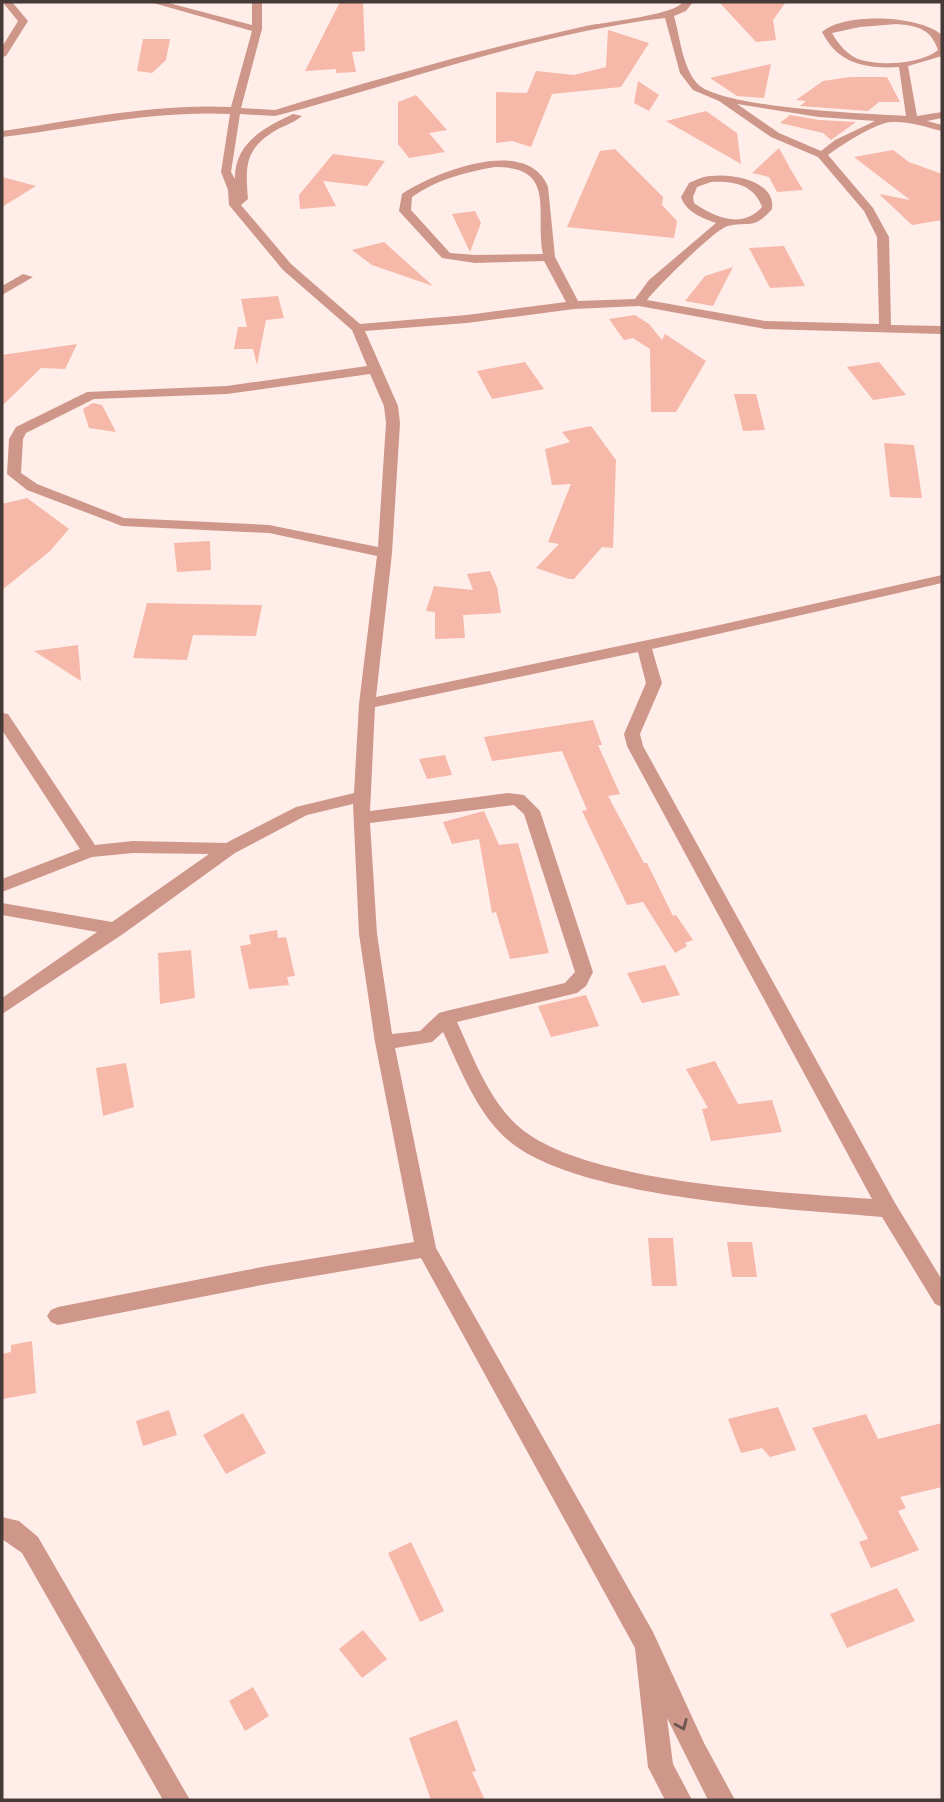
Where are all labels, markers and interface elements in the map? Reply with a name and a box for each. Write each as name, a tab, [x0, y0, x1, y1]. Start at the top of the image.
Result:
one-way arrow	[674, 1718, 688, 1730]

